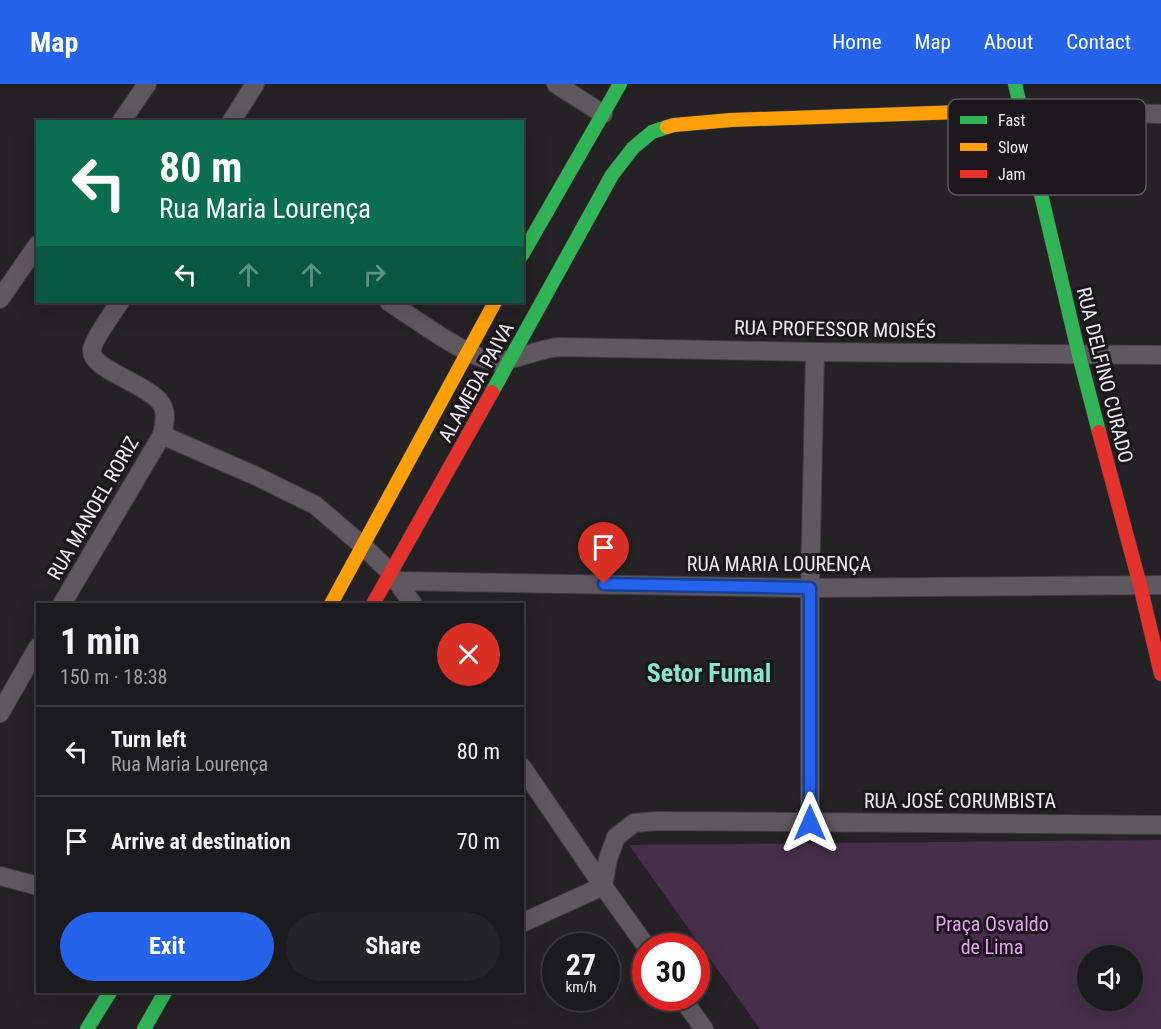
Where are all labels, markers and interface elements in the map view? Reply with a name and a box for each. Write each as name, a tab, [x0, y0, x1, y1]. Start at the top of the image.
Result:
text: Map	[30, 26, 78, 59]
text: Home	[832, 30, 882, 54]
text: Map	[915, 30, 951, 54]
text: About	[984, 30, 1033, 54]
text: Contact	[1066, 30, 1131, 54]
legend	[948, 99, 1146, 195]
text: Fast	[998, 111, 1025, 130]
text: Slow	[998, 138, 1028, 157]
text: 80 m	[159, 143, 242, 192]
icon: left	[60, 144, 138, 222]
text: Jam	[998, 165, 1025, 184]
text: Rua Maria Lourença	[159, 193, 371, 225]
icon: left	[169, 258, 202, 291]
icon: ahead	[232, 258, 265, 291]
icon: ahead	[295, 258, 328, 291]
icon: right	[358, 258, 391, 291]
street label: RUA DELFINO CURADO	[1072, 285, 1138, 465]
street label: RUA PROFESSOR MOISÉS	[734, 315, 936, 343]
street label: ALAMEDA PAIVA	[433, 317, 519, 446]
street label: RUA MANOEL RORIZ	[42, 432, 144, 584]
pin	[578, 522, 629, 584]
icon: arrive	[587, 531, 620, 564]
street label: RUA MARIA LOURENÇA	[687, 552, 872, 576]
text: 1 min	[60, 621, 140, 663]
button: close	[437, 623, 500, 686]
district label: Setor Fumal	[647, 658, 771, 688]
text: 150 m · 18:38	[60, 665, 167, 689]
text: Turn left	[111, 727, 186, 752]
icon: left	[60, 735, 93, 768]
text: 80 m	[457, 739, 500, 764]
text: Rua Maria Lourença	[111, 752, 268, 776]
street label: RUA JOSÉ CORUMBISTA	[864, 789, 1057, 813]
position arrow	[778, 791, 842, 855]
icon: arrive	[60, 825, 93, 858]
text: Arrive at destination	[111, 829, 291, 854]
text: 70 m	[457, 829, 500, 854]
button: Exit	[60, 912, 274, 981]
button: Share	[286, 912, 500, 981]
park label: Praça Osvaldo de Lima	[935, 912, 1049, 959]
speed limit sign: 30	[632, 933, 710, 1011]
map controls	[1077, 945, 1143, 1011]
button: sound	[1077, 945, 1143, 1011]
text: 27	[566, 947, 596, 982]
text: km/h	[566, 978, 596, 996]

